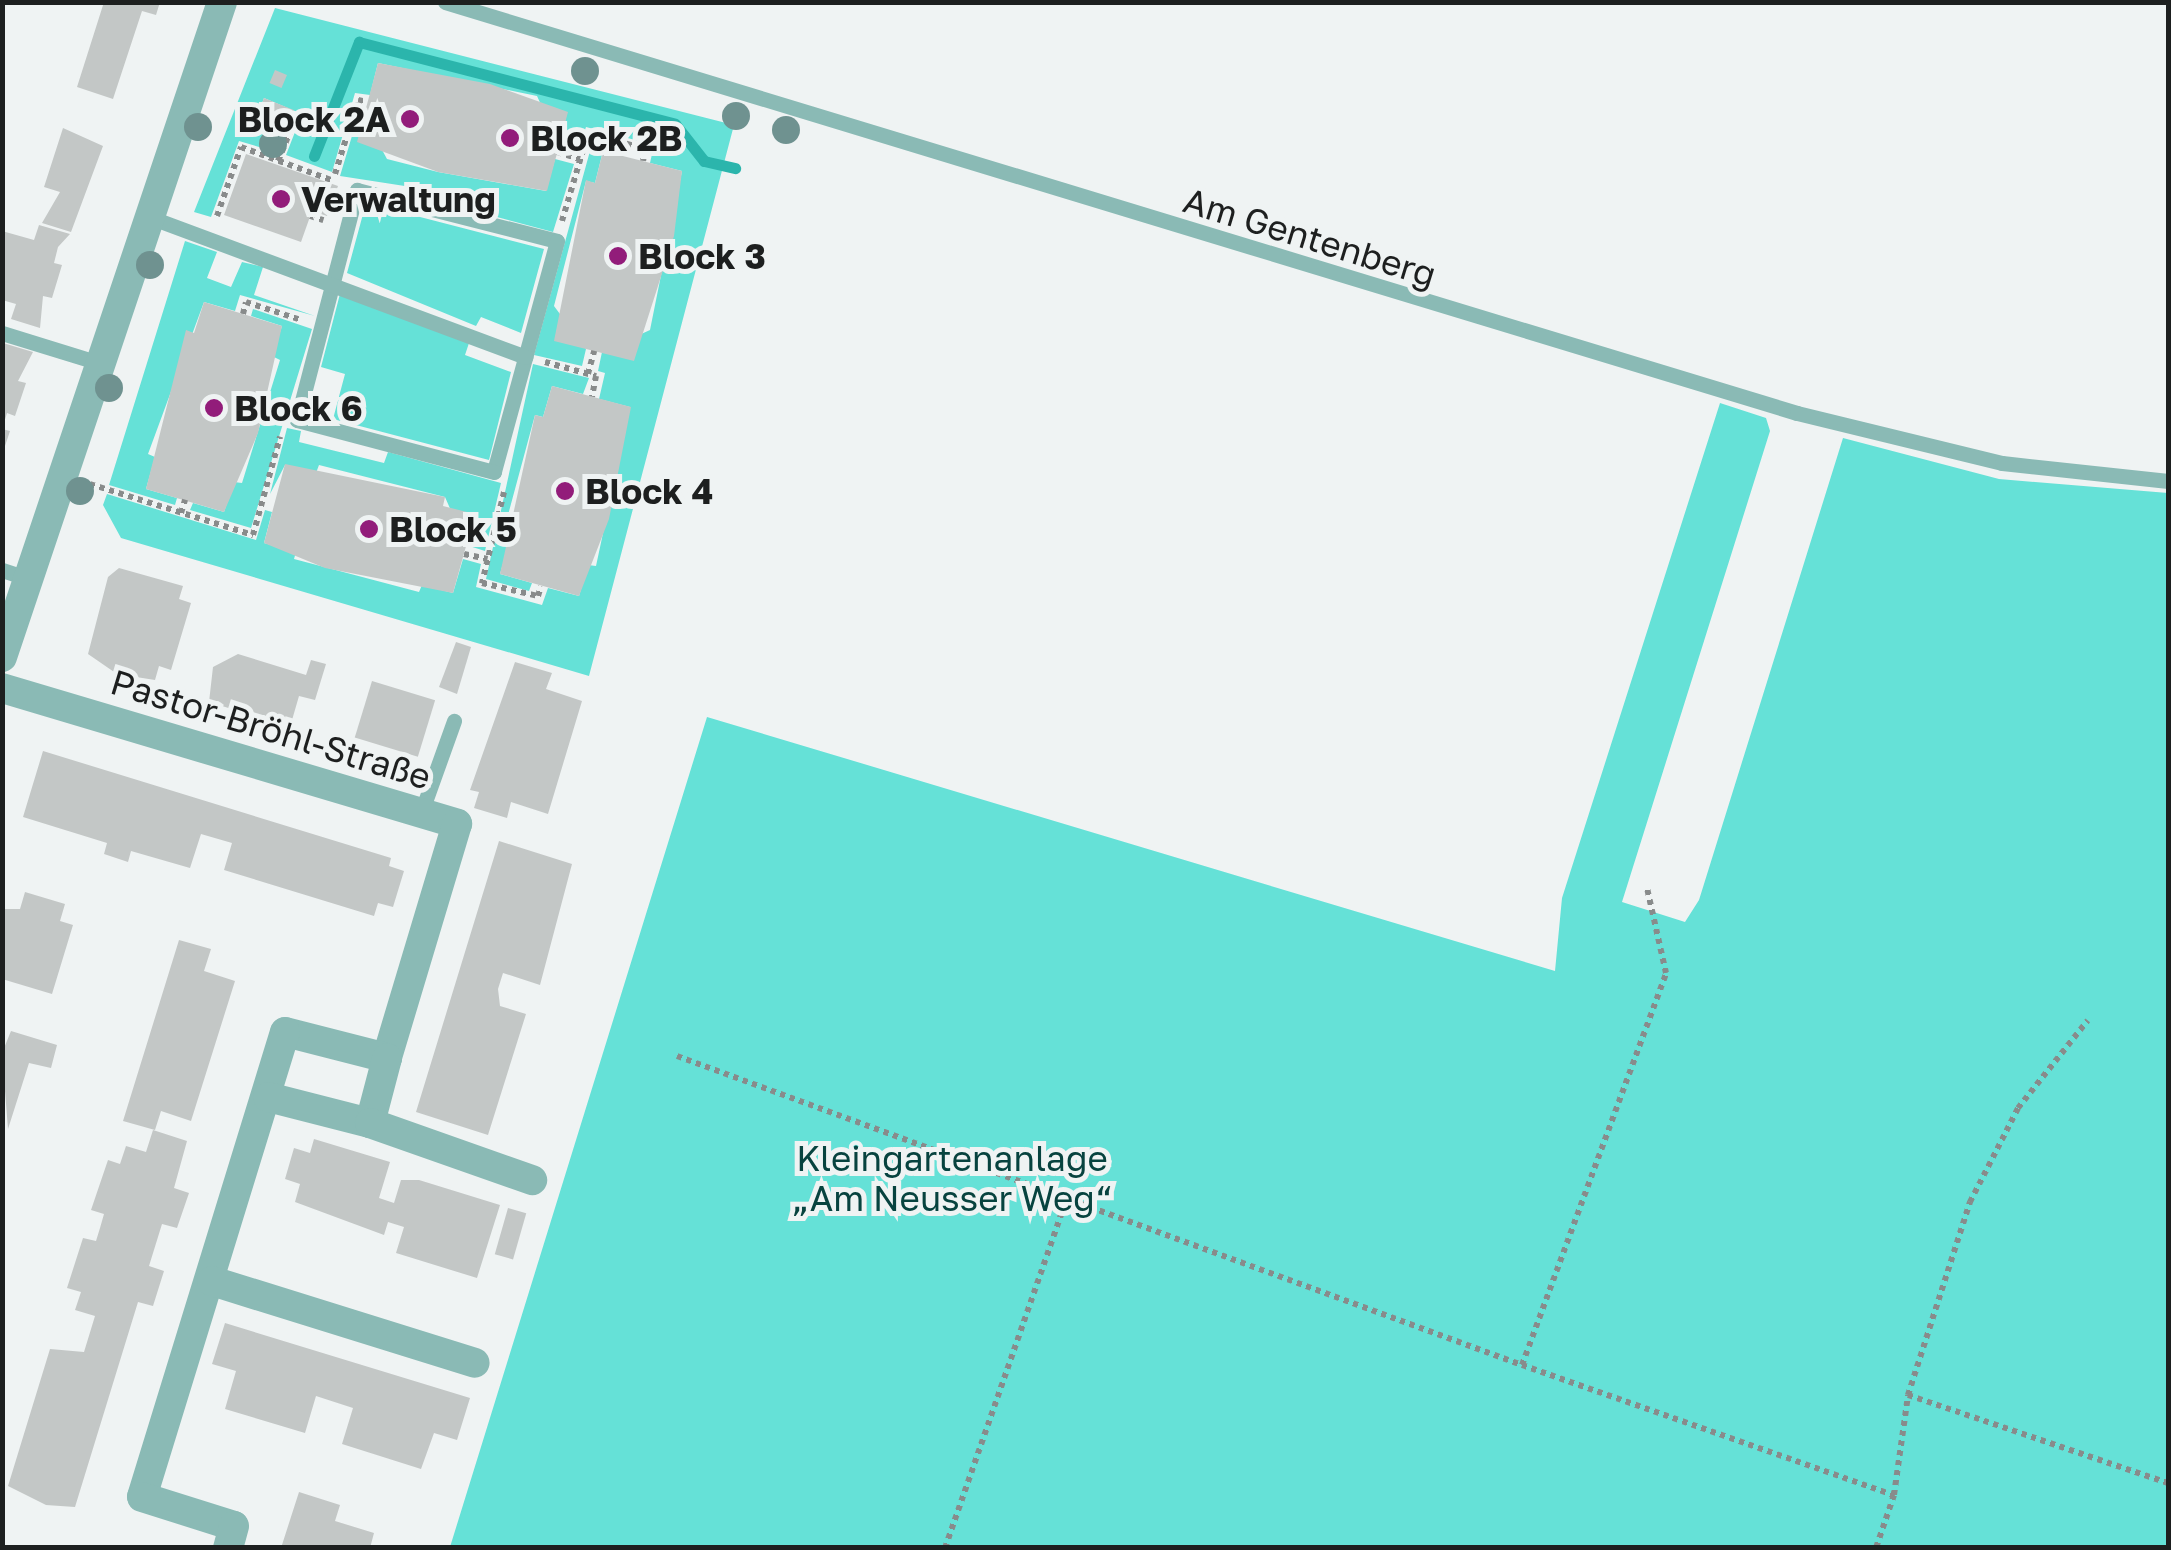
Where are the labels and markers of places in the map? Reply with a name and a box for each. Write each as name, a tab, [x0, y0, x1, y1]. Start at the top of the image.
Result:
place label: Block 2A	[237, 98, 390, 140]
marker: Block 2A	[399, 108, 421, 130]
place label: Block 2B	[530, 117, 682, 159]
marker: Block 2B	[499, 127, 521, 149]
place label: Verwaltung	[301, 178, 496, 220]
marker: Verwaltung	[270, 188, 292, 210]
place label: Block 3	[638, 235, 766, 277]
marker: Block 3	[607, 245, 629, 267]
place label: Block 6	[234, 387, 363, 429]
marker: Block 6	[203, 397, 225, 419]
place label: Block 4	[585, 470, 713, 512]
marker: Block 4	[554, 480, 576, 502]
place label: Block 5	[389, 508, 517, 550]
marker: Block 5	[358, 518, 380, 540]

